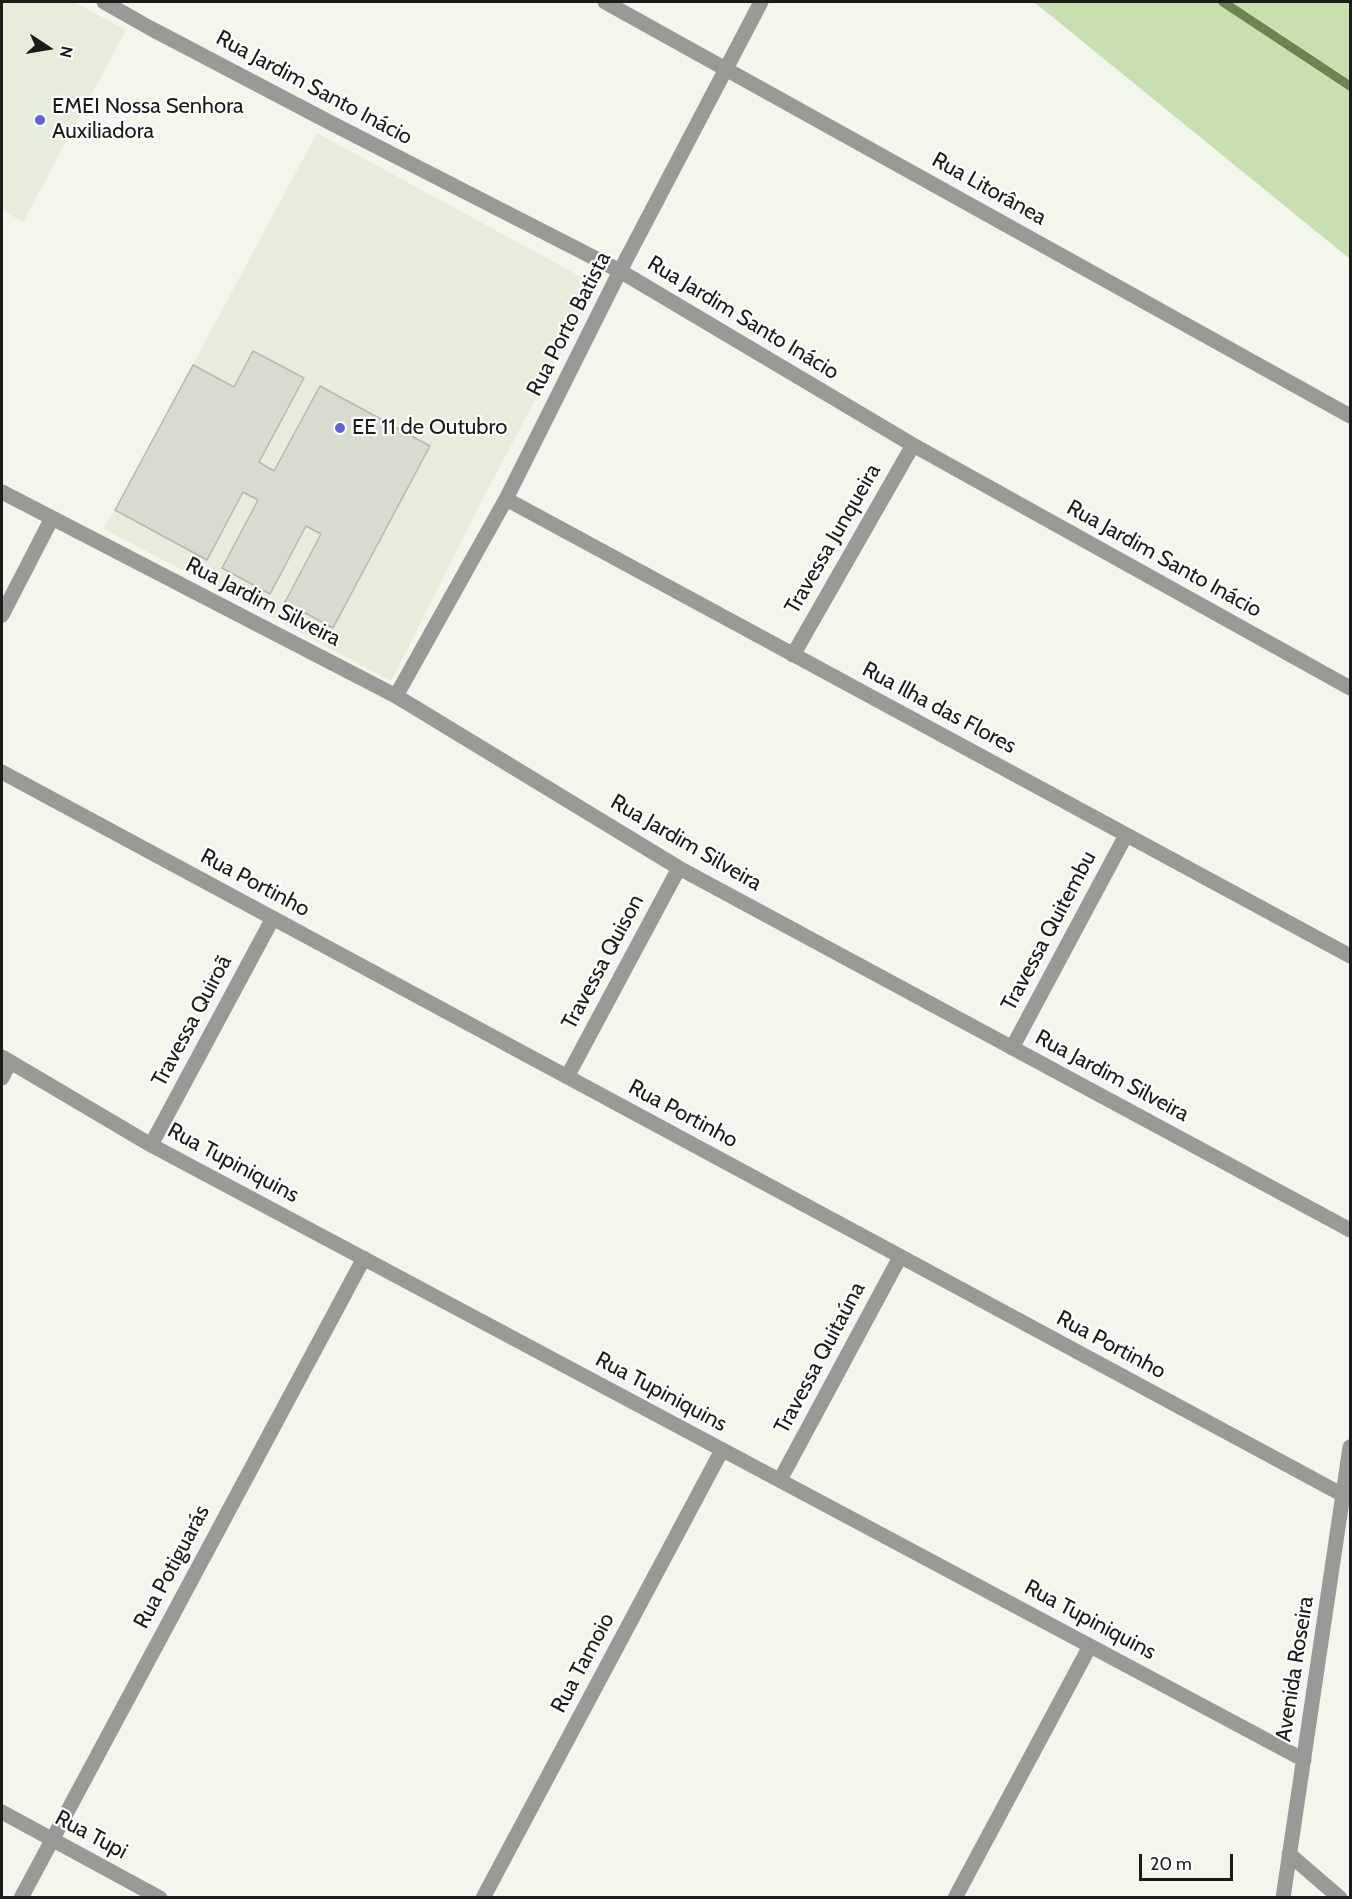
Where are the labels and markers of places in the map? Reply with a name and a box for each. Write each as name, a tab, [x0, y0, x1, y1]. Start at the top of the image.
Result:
place label: EMEI Nossa Senhora Auxiliadora	[52, 94, 243, 146]
marker: EMEI Nossa Senhora Auxiliadora	[33, 113, 47, 127]
place label: EE 11 de Outubro	[352, 415, 507, 441]
marker: EE 11 de Outubro	[333, 421, 347, 435]

